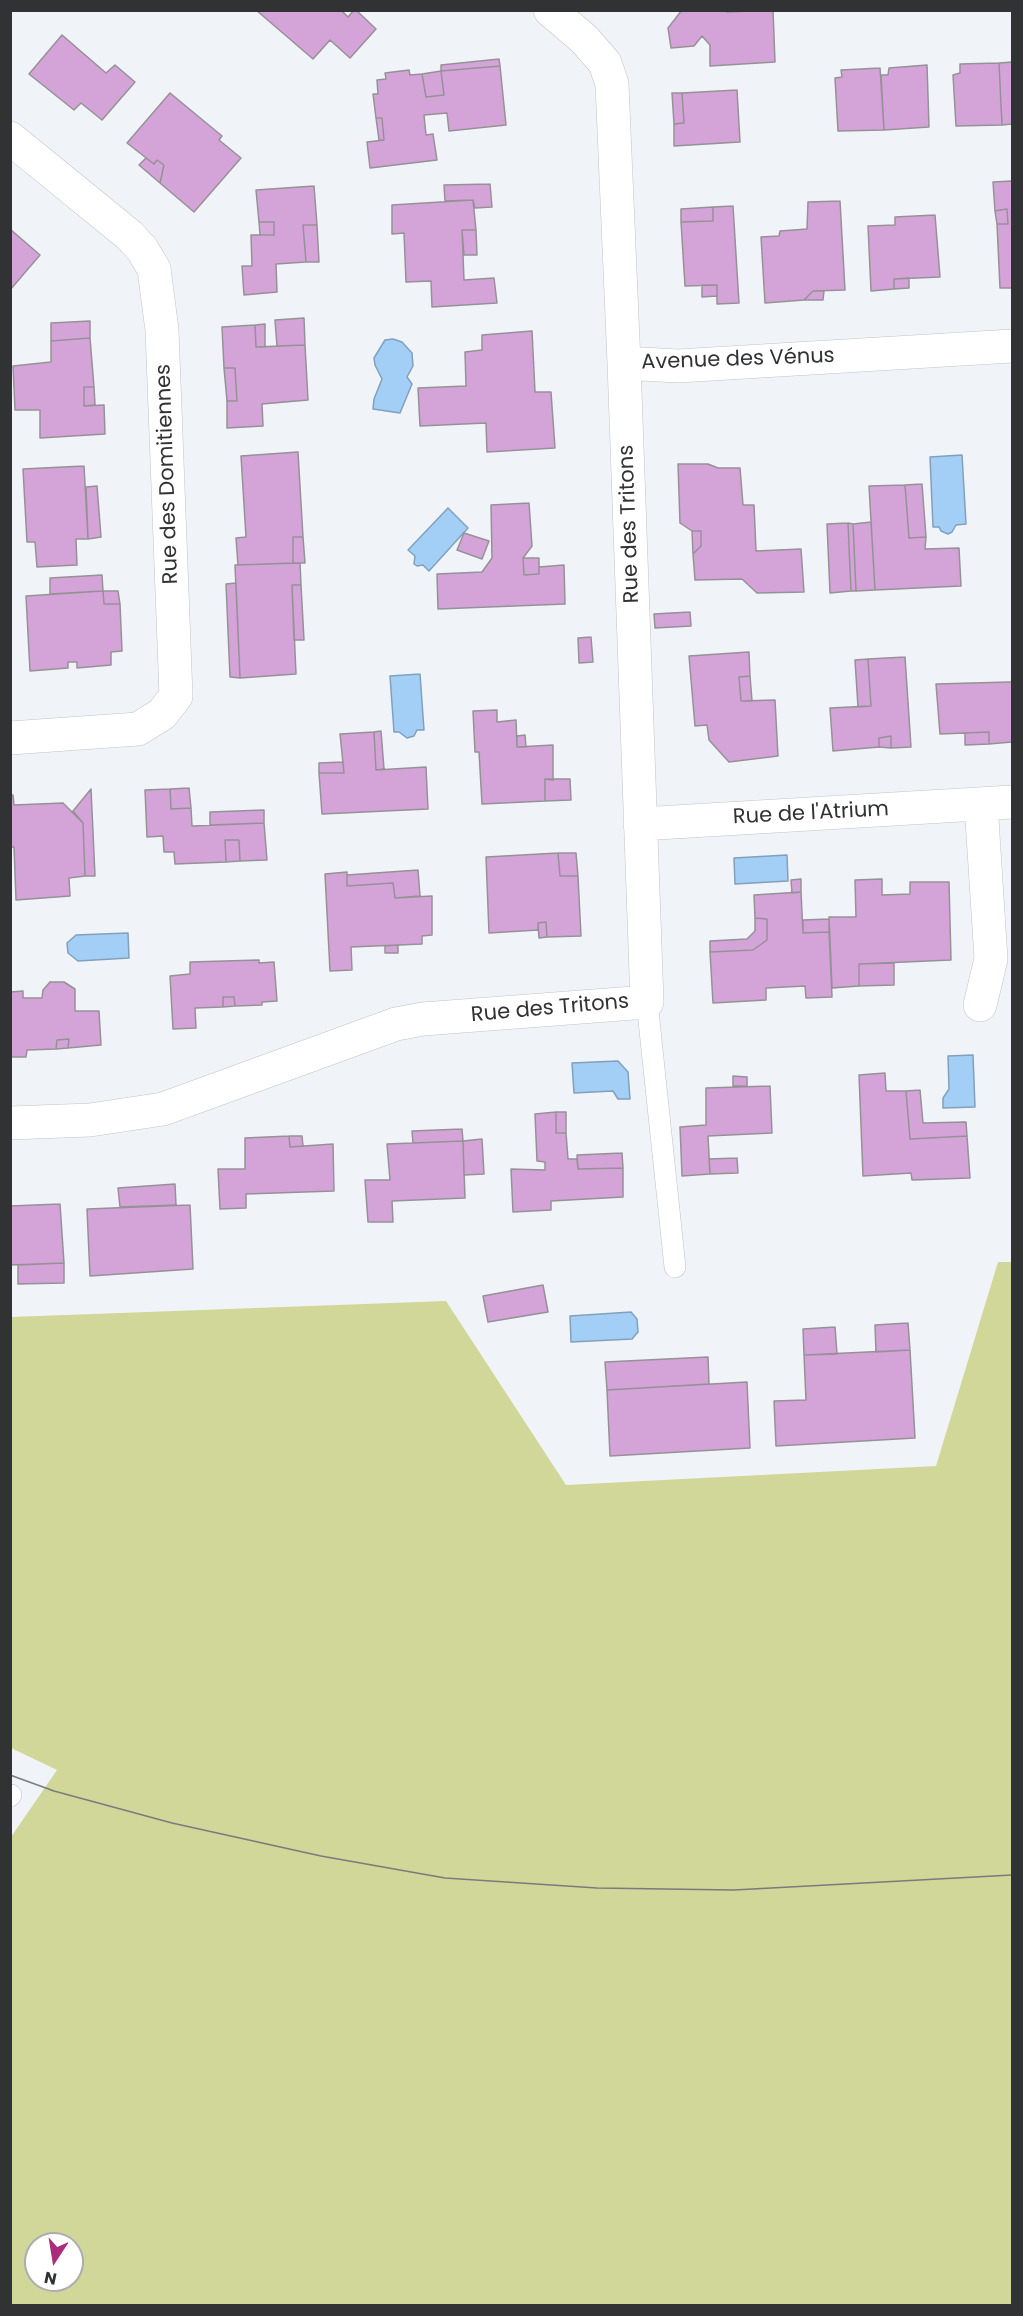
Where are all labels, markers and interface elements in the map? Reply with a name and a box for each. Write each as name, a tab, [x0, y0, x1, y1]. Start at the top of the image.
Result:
street label: Avenue des Vénus	[641, 344, 835, 376]
street label: Rue des Domitiennes	[152, 363, 184, 585]
street label: Rue des Tritons	[615, 444, 645, 604]
street label: Rue de l'Atrium	[732, 797, 890, 831]
street label: Rue des Tritons	[470, 990, 630, 1028]
north arrow	[24, 2232, 84, 2292]
text: N	[42, 2266, 59, 2291]

